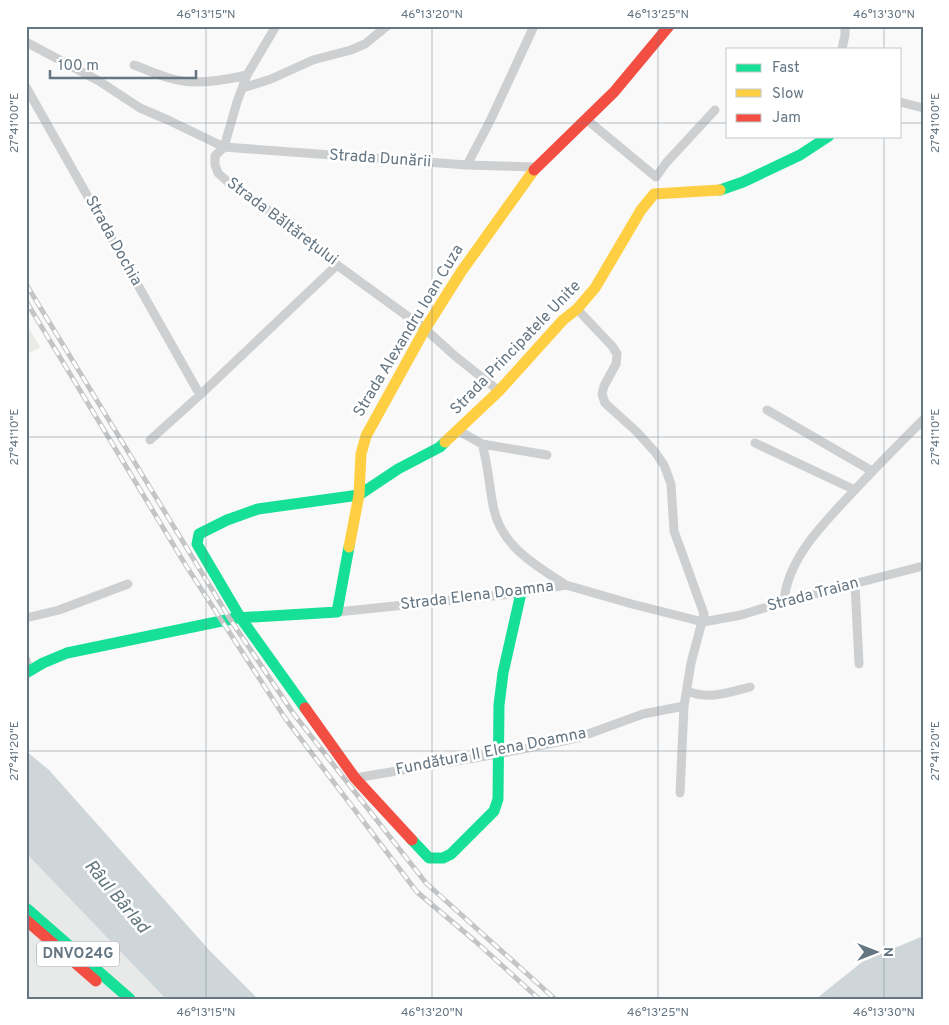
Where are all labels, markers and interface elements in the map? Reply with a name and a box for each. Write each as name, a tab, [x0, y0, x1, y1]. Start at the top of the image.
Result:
text: 46°13'15"N	[176, 7, 236, 23]
text: 46°13'20"N	[401, 7, 463, 23]
text: 46°13'25"N	[627, 7, 689, 23]
text: 46°13'30"N	[853, 7, 915, 23]
scale bar	[50, 48, 196, 80]
legend	[726, 48, 902, 138]
text: 100 m	[58, 57, 99, 76]
text: Fast	[772, 59, 800, 78]
text: Slow	[772, 85, 804, 104]
text: 27°41'00"E	[7, 93, 23, 153]
text: 27°41'00"E	[928, 93, 944, 153]
text: Jam	[772, 109, 801, 128]
street label: Strada Dunării	[328, 145, 432, 173]
street label: Strada Băltărețului	[222, 174, 342, 270]
street label: Strada Dochia	[80, 192, 146, 290]
street label: Strada Alexandru Ioan Cuza	[350, 241, 468, 421]
street label: Strada Principatele Unite	[447, 277, 585, 419]
text: 27°41'10"E	[7, 408, 23, 466]
text: 27°41'10"E	[928, 408, 944, 466]
street label: Strada Traian	[765, 573, 861, 617]
street label: Strada Elena Doamna	[399, 577, 555, 615]
text: 27°41'20"E	[7, 721, 23, 781]
text: 27°41'20"E	[928, 721, 944, 781]
street label: Fundătura II Elena Doamna	[394, 724, 588, 780]
water label: Râul Bârlad	[79, 855, 154, 939]
north arrow	[852, 928, 902, 978]
road number: DNVO24G	[37, 942, 119, 966]
text: N	[879, 947, 896, 957]
text: 46°13'15"N	[176, 1005, 236, 1021]
text: 46°13'20"N	[401, 1005, 463, 1021]
text: 46°13'25"N	[627, 1005, 689, 1021]
text: 46°13'30"N	[853, 1005, 915, 1021]

